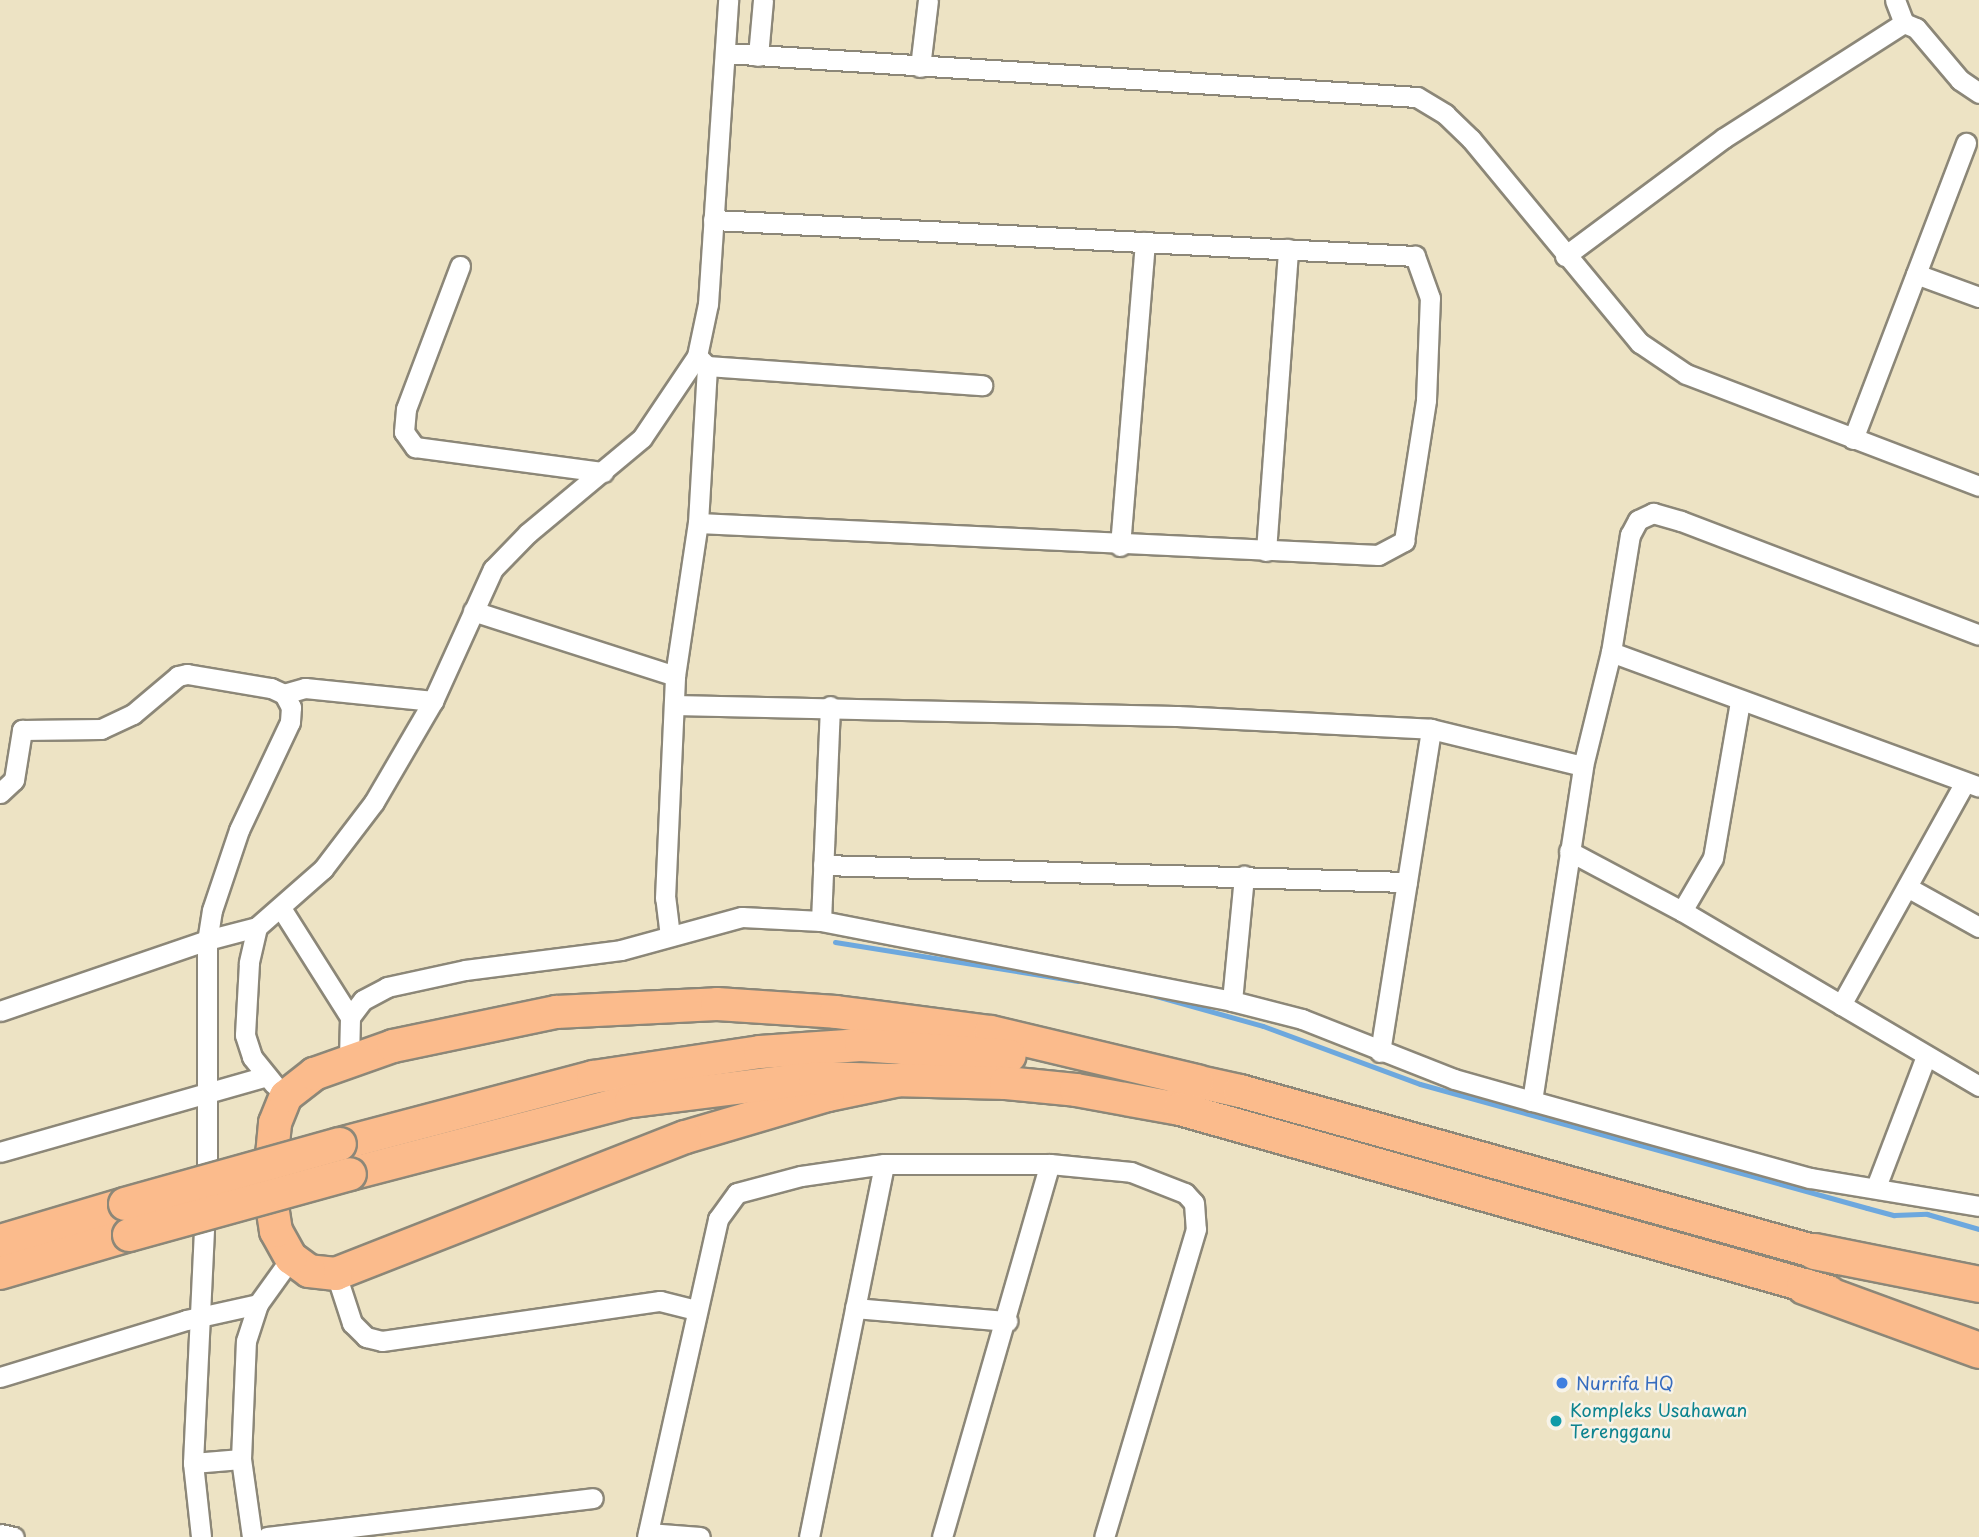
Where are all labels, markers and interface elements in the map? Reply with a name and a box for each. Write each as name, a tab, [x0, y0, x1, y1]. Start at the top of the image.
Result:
place label: Nurrifa HQ	[1576, 1372, 1675, 1394]
marker: Nurrifa HQ	[1554, 1375, 1570, 1391]
place label: Kompleks Usahawan Terengganu	[1570, 1400, 1749, 1442]
marker: Kompleks Usahawan Terengganu	[1548, 1413, 1564, 1429]

